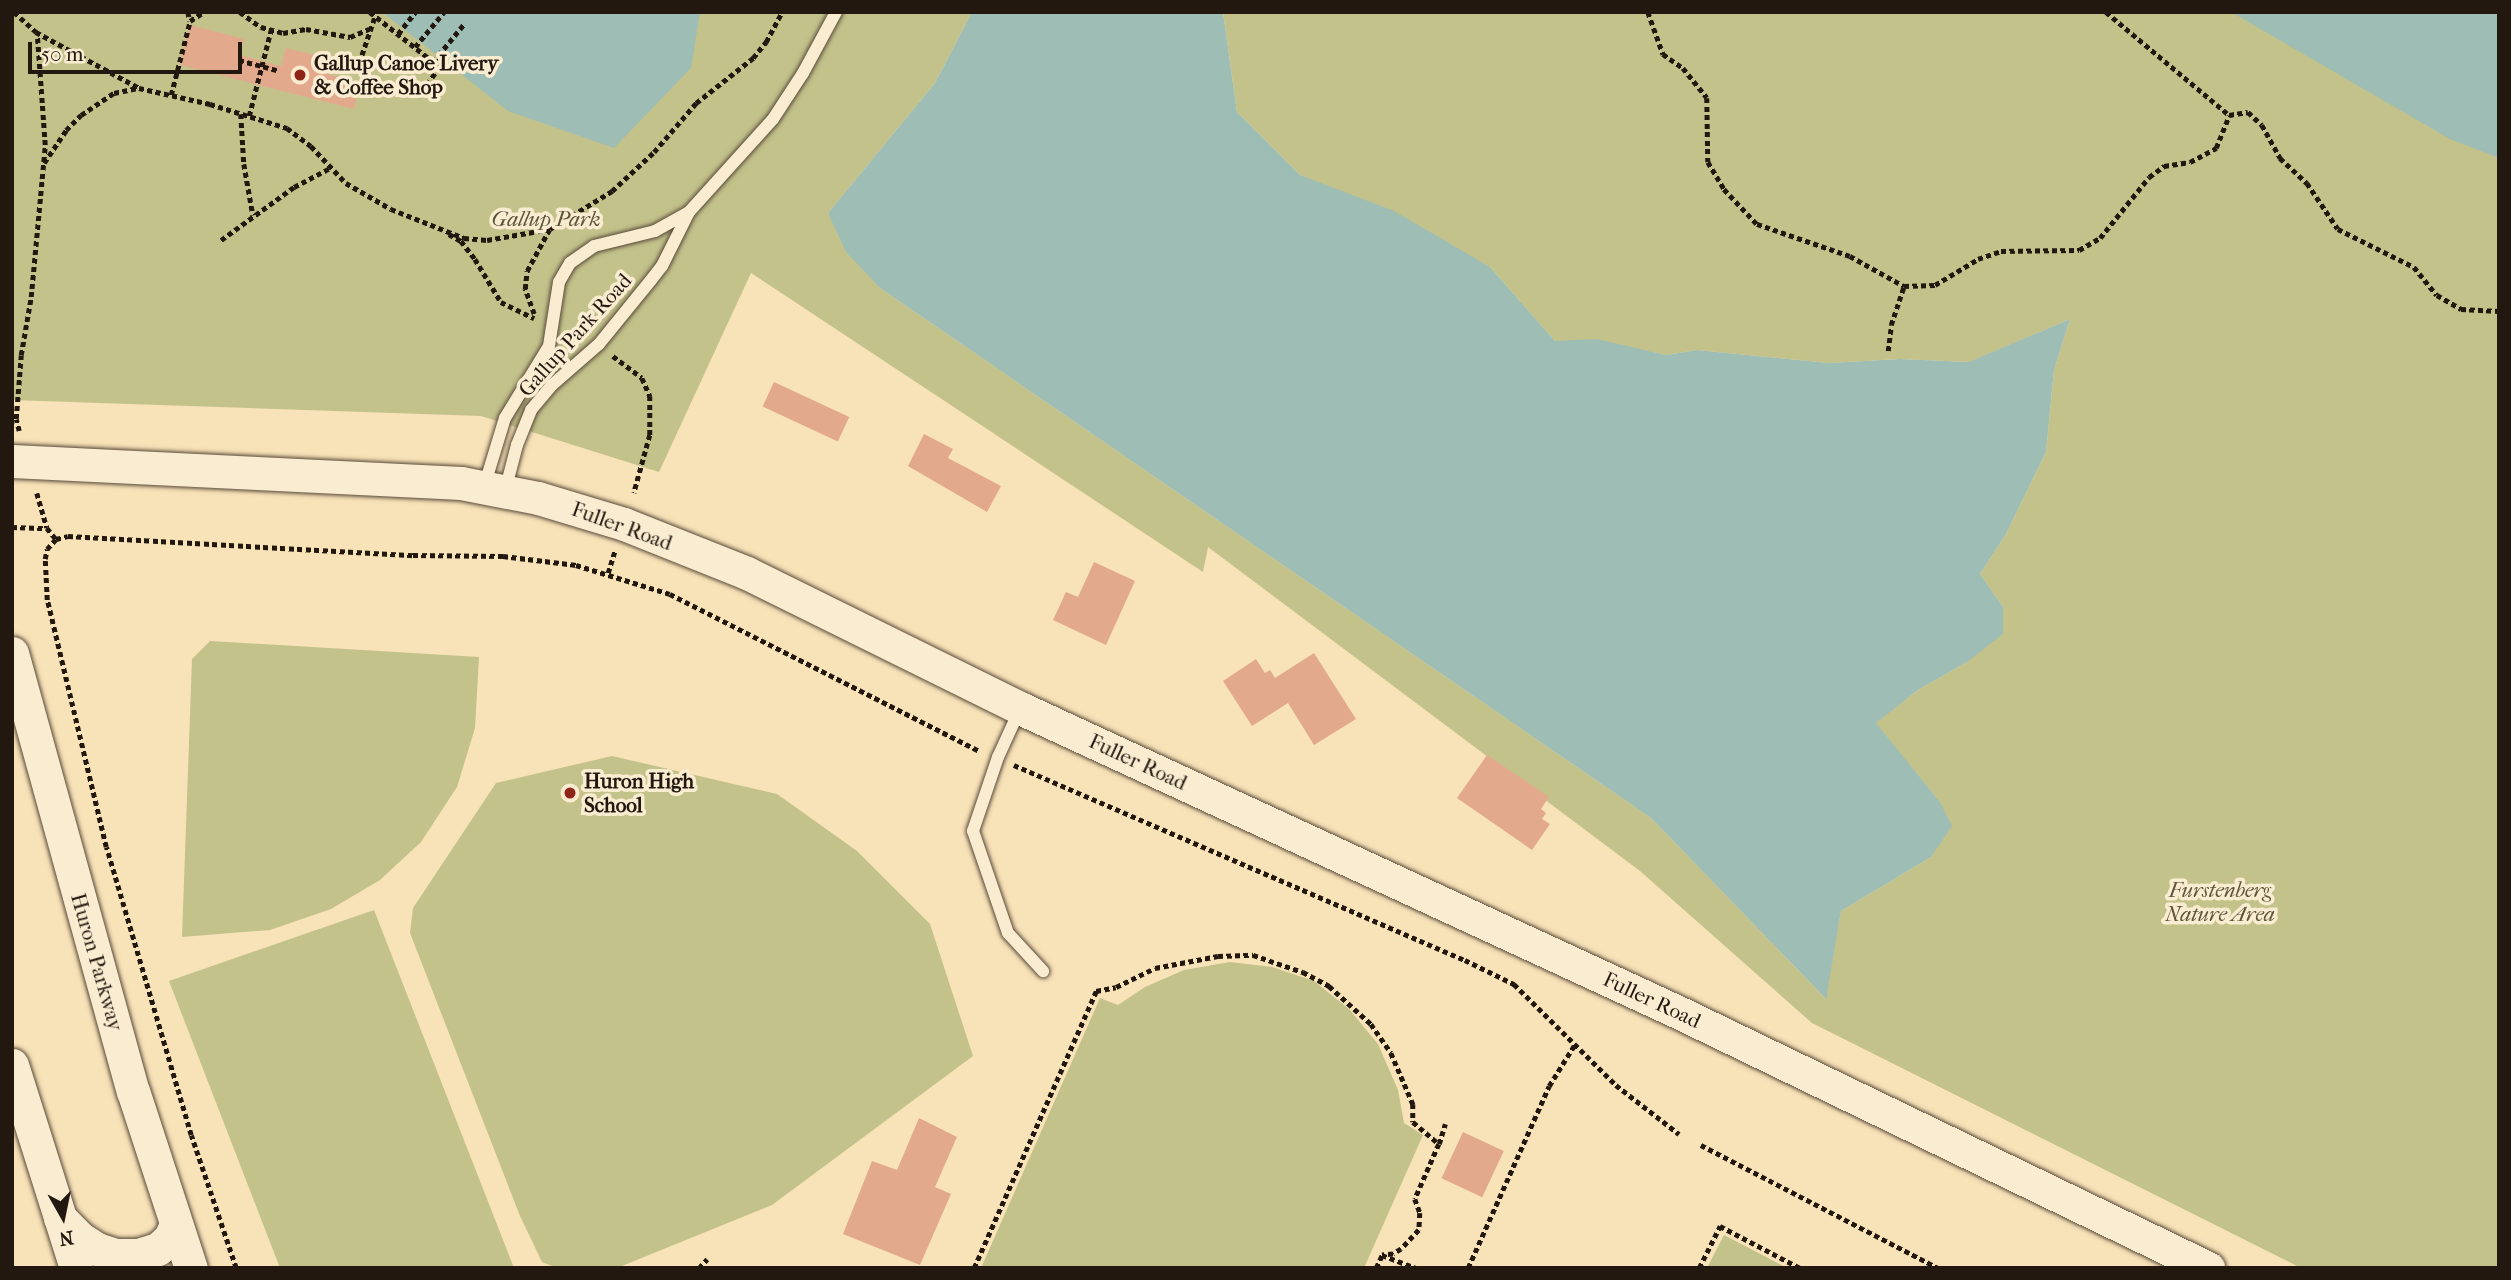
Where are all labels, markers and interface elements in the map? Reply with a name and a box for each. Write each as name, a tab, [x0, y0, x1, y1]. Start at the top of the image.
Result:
scale bar	[32, 28, 245, 72]
text: 50 m	[41, 42, 84, 66]
place label: Gallup Canoe Livery & Coffee Shop	[314, 50, 498, 100]
marker: Gallup Canoe Livery & Coffee Shop	[292, 67, 308, 83]
park label: Gallup Park	[492, 206, 600, 232]
street label: Gallup Park Road	[513, 268, 637, 402]
street label: Fuller Road	[568, 496, 676, 556]
street label: Fuller Road	[1085, 728, 1191, 796]
place label: Huron High School	[584, 768, 694, 818]
marker: Huron High School	[562, 785, 578, 801]
park label: Furstenberg Nature Area	[2165, 877, 2275, 927]
street label: Huron Parkway	[65, 890, 129, 1034]
street label: Fuller Road	[1599, 966, 1705, 1034]
north arrow	[28, 1182, 98, 1252]
text: N	[57, 1226, 75, 1250]

